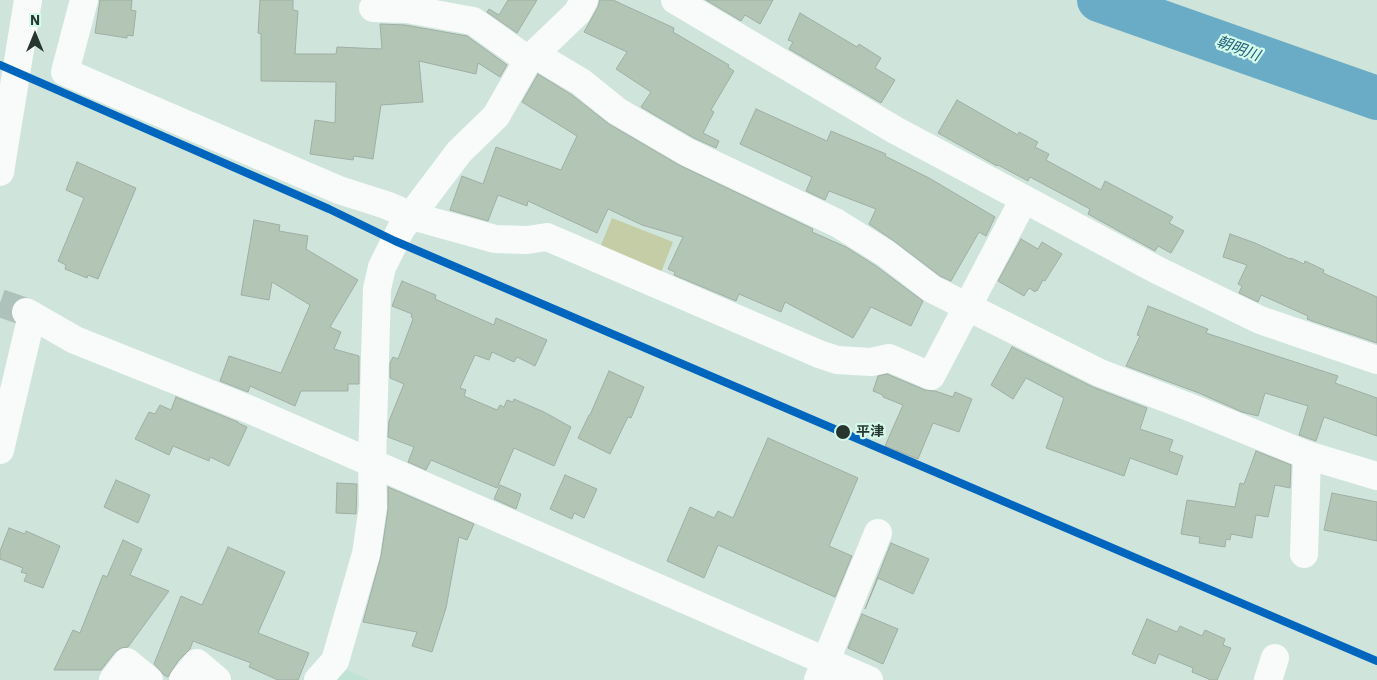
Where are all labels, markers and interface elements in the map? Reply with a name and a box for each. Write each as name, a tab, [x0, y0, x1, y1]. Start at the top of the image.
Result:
north arrow	[10, 10, 60, 60]
text: N	[30, 11, 40, 29]
water label: 朝明川	[1214, 33, 1262, 65]
marker: 平津	[834, 423, 852, 441]
place label: 平津	[856, 424, 884, 440]

